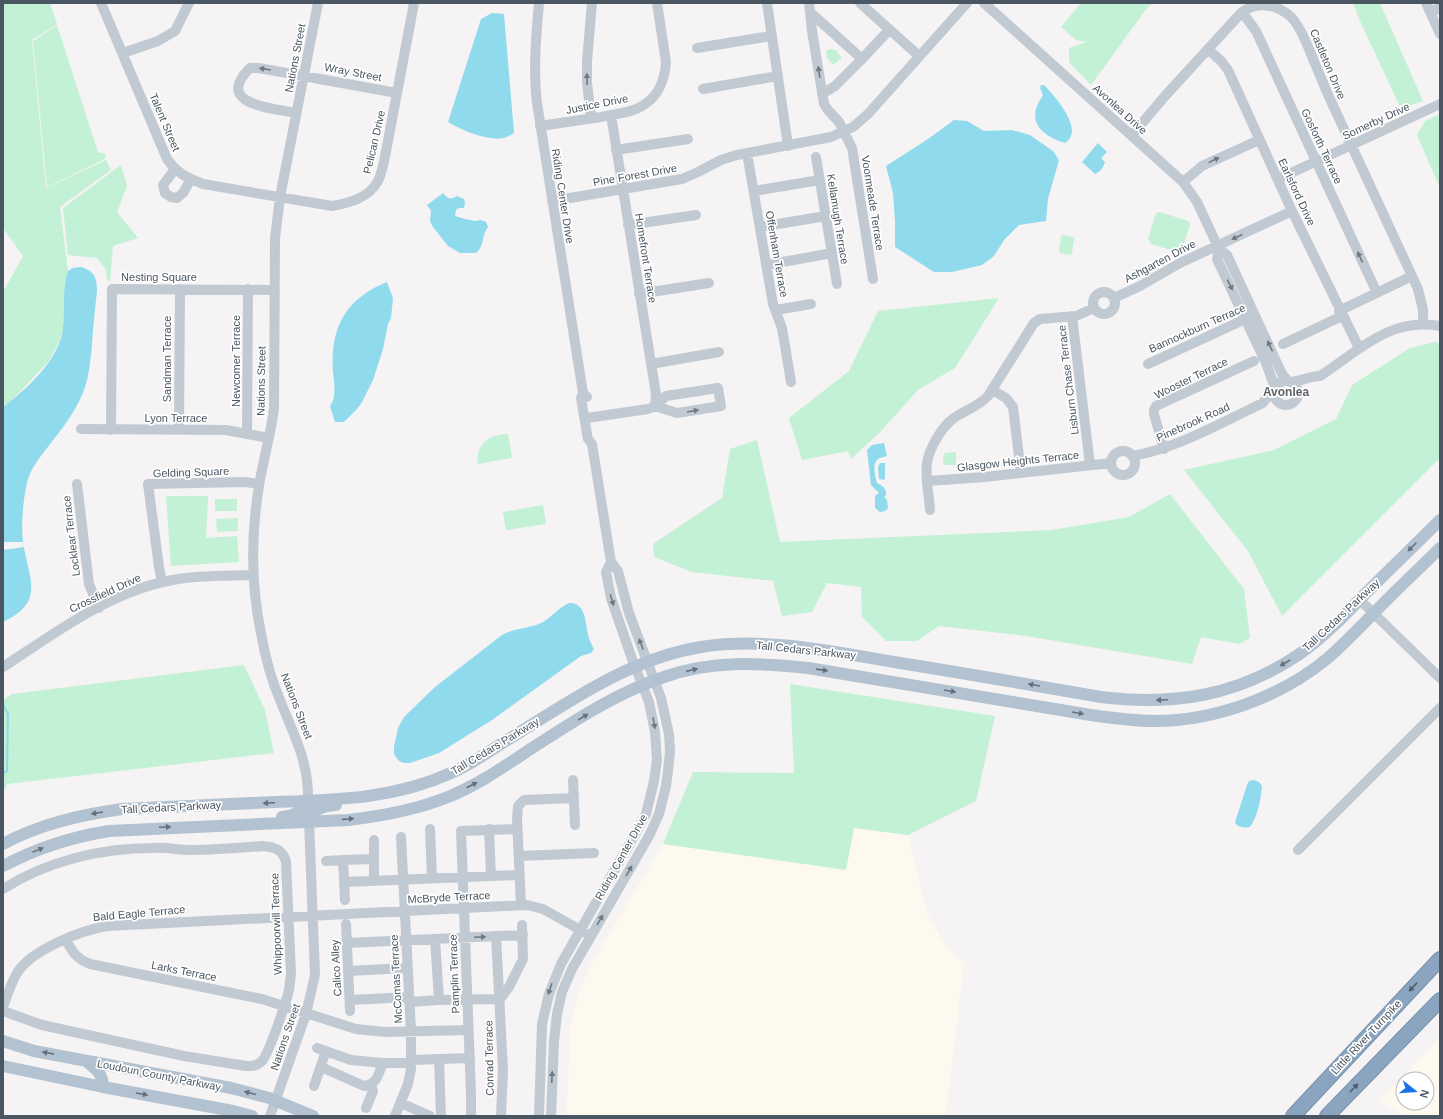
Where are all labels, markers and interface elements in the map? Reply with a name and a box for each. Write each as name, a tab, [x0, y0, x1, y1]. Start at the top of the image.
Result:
street label: Nations Street	[282, 23, 308, 93]
street label: Castleton Drive	[1308, 27, 1348, 101]
street label: Wray Street	[323, 61, 383, 83]
one-way arrow	[259, 66, 271, 72]
one-way arrow	[815, 66, 821, 79]
one-way arrow	[584, 73, 591, 85]
street label: Avonlea Drive	[1091, 82, 1149, 136]
street label: Talent Street	[147, 91, 183, 153]
street label: Justice Drive	[565, 92, 629, 116]
street label: Somerby Drive	[1340, 100, 1412, 142]
street label: Gosforth Terrace	[1299, 106, 1345, 186]
street label: Pelican Drive	[361, 109, 387, 175]
street label: Riding Center Drive	[550, 148, 576, 244]
street label: Voormeade Terrace	[860, 155, 886, 251]
street label: Earlsford Drive	[1276, 156, 1318, 228]
one-way arrow	[1209, 157, 1220, 163]
street label: Pine Forest Drive	[592, 162, 678, 188]
street label: Kellamugh Terrace	[825, 173, 851, 265]
street label: Offenham Terrace	[763, 210, 791, 298]
street label: Homefront Terrace	[633, 212, 659, 304]
one-way arrow	[1231, 234, 1243, 240]
street label: Ashgarten Drive	[1122, 237, 1198, 285]
one-way arrow	[1357, 252, 1363, 263]
street label: Nesting Square	[121, 271, 197, 283]
one-way arrow	[1227, 279, 1233, 290]
street label: Bannockburn Terrace	[1147, 301, 1247, 355]
street label: Newcomer Terrace	[230, 315, 242, 407]
street label: Sandman Terrace	[161, 316, 173, 402]
street label: Lisburn Chase Terrace	[1055, 324, 1081, 436]
one-way arrow	[1267, 340, 1274, 352]
street label: Nations Street	[254, 346, 268, 416]
street label: Wooster Terrace	[1152, 355, 1230, 401]
district label: Avonlea	[1263, 385, 1309, 399]
street label: Pinebrook Road	[1155, 400, 1231, 444]
one-way arrow	[687, 408, 699, 414]
street label: Lyon Terrace	[145, 412, 207, 424]
street label: Glasgow Heights Terrace	[956, 449, 1080, 473]
street label: Gelding Square	[153, 465, 229, 479]
street label: Locklear Terrace	[60, 495, 82, 577]
one-way arrow	[1407, 542, 1417, 552]
street label: Crossfield Drive	[67, 571, 143, 615]
street label: Tall Cedars Parkway	[1300, 576, 1382, 654]
one-way arrow	[609, 594, 615, 606]
one-way arrow	[638, 637, 644, 649]
street label: Tall Cedars Parkway	[756, 639, 857, 661]
one-way arrow	[1279, 659, 1291, 666]
one-way arrow	[686, 666, 699, 672]
one-way arrow	[816, 667, 828, 673]
street label: Nations Street	[279, 671, 315, 741]
one-way arrow	[1028, 682, 1040, 688]
one-way arrow	[944, 688, 956, 694]
one-way arrow	[1156, 697, 1168, 704]
one-way arrow	[1072, 710, 1084, 716]
one-way arrow	[577, 713, 589, 720]
street label: Tall Cedars Parkway	[449, 715, 541, 777]
one-way arrow	[651, 717, 657, 729]
one-way arrow	[466, 781, 478, 788]
street label: Tall Cedars Parkway	[121, 798, 222, 816]
one-way arrow	[263, 799, 275, 806]
one-way arrow	[91, 810, 104, 816]
street label: Riding Center Drive	[592, 812, 650, 902]
one-way arrow	[342, 816, 354, 823]
one-way arrow	[159, 824, 171, 831]
one-way arrow	[33, 846, 45, 852]
one-way arrow	[625, 865, 632, 877]
street label: Whippoorwill Terrace	[268, 873, 284, 975]
street label: McBryde Terrace	[407, 889, 491, 905]
street label: Bald Eagle Terrace	[92, 903, 186, 923]
one-way arrow	[597, 914, 604, 926]
street label: McComas Terrace	[388, 934, 404, 1024]
street label: Pamplin Terrace	[447, 934, 461, 1014]
one-way arrow	[474, 934, 487, 940]
street label: Calico Alley	[328, 939, 343, 997]
street label: Larks Terrace	[150, 959, 218, 983]
one-way arrow	[1408, 982, 1418, 992]
one-way arrow	[547, 983, 553, 995]
street label: Little River Turnpike	[1328, 997, 1404, 1077]
street label: Nations Street	[268, 1002, 302, 1072]
street label: Conrad Terrace	[482, 1020, 496, 1096]
one-way arrow	[42, 1050, 54, 1056]
street label: Loudoun County Parkway	[96, 1057, 222, 1093]
one-way arrow	[549, 1071, 556, 1083]
north arrow	[1395, 1071, 1435, 1111]
one-way arrow	[1349, 1083, 1359, 1093]
text: N	[1418, 1088, 1431, 1100]
one-way arrow	[244, 1090, 256, 1096]
one-way arrow	[135, 1091, 148, 1097]

